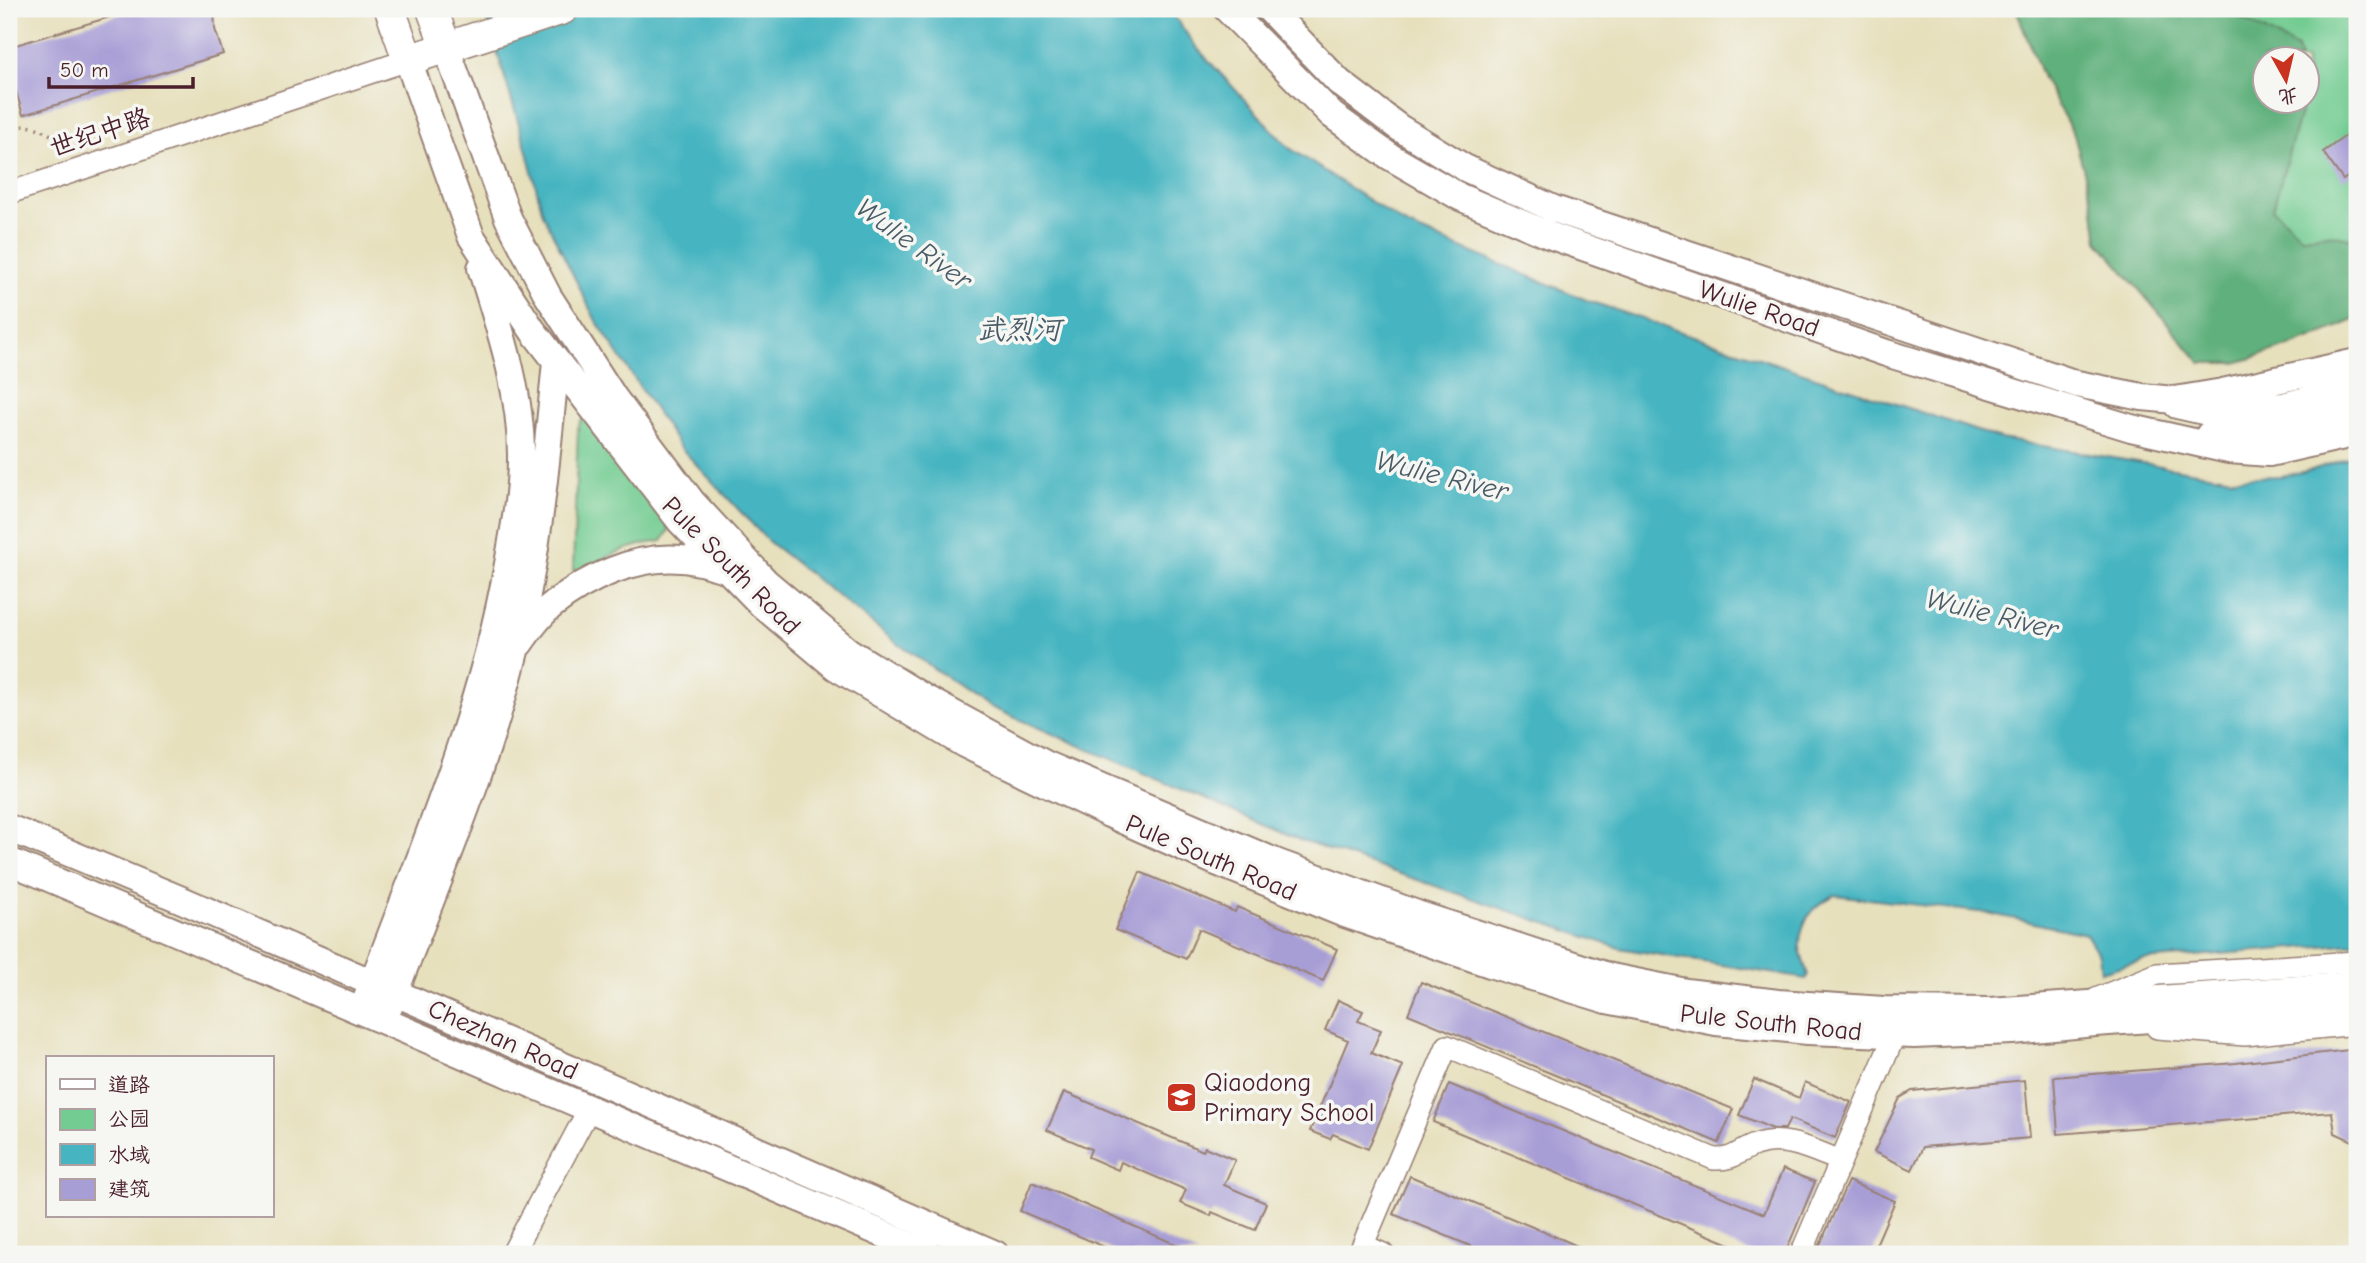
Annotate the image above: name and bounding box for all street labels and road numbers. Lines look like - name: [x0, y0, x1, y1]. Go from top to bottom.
- street label: 世纪中路: [46, 103, 154, 163]
- street label: Wulie Road: [1695, 274, 1823, 344]
- street label: Pule South Road: [656, 491, 806, 641]
- street label: Pule South Road: [1121, 808, 1301, 908]
- street label: Chezhan Road: [423, 994, 583, 1086]
- street label: Pule South Road: [1679, 999, 1863, 1047]

